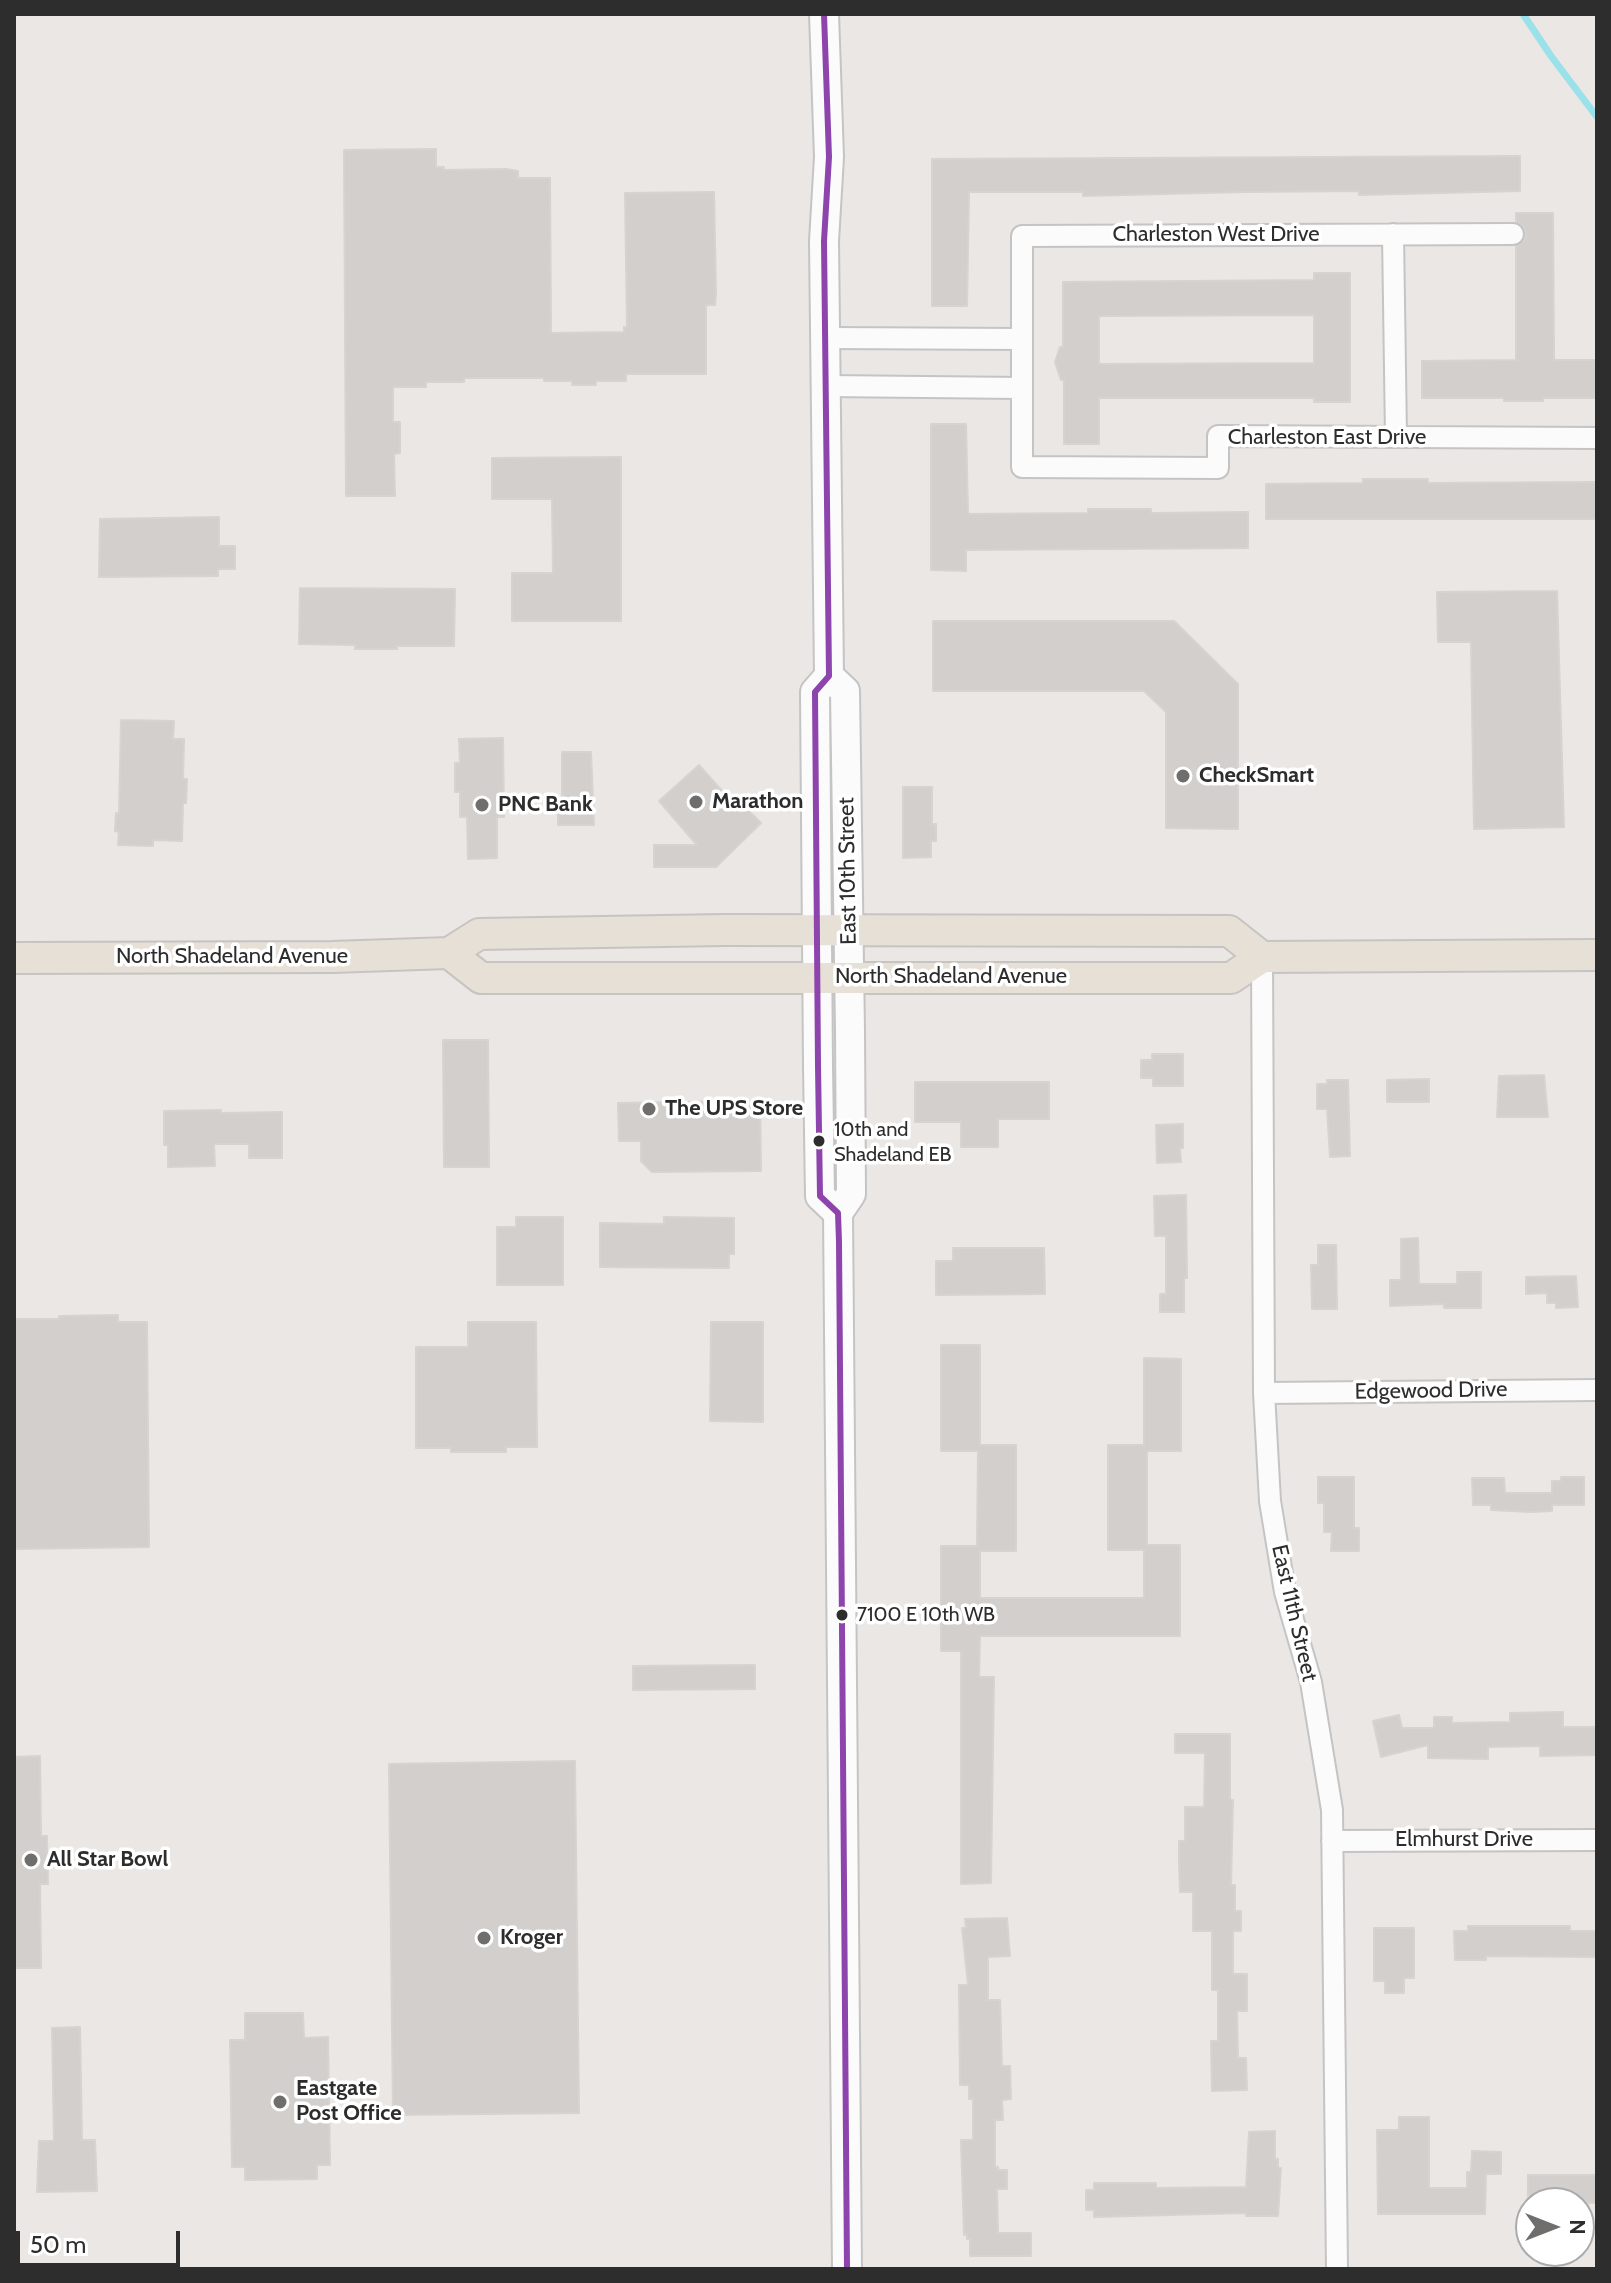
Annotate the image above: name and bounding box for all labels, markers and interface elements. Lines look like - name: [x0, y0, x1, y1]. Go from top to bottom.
- street label: Charleston West Drive: [1112, 222, 1320, 248]
- street label: Charleston East Drive: [1228, 425, 1426, 451]
- place label: CheckSmart: [1199, 763, 1314, 789]
- marker: CheckSmart: [1174, 767, 1192, 785]
- place label: Marathon: [712, 789, 803, 815]
- place label: PNC Bank: [498, 792, 593, 818]
- marker: Marathon: [687, 793, 705, 811]
- marker: PNC Bank: [473, 796, 491, 814]
- street label: East 10th Street: [834, 797, 862, 945]
- street label: North Shadeland Avenue: [116, 944, 348, 970]
- street label: North Shadeland Avenue: [835, 964, 1067, 990]
- place label: The UPS Store: [665, 1096, 803, 1122]
- marker: The UPS Store: [640, 1100, 658, 1118]
- place label: 10th and Shadeland EB: [834, 1118, 951, 1165]
- marker: 10th and Shadeland EB: [811, 1133, 827, 1149]
- street label: Edgewood Drive: [1354, 1376, 1508, 1406]
- street label: East 11th Street: [1265, 1542, 1323, 1684]
- place label: 7100 E 10th WB: [857, 1603, 995, 1627]
- marker: 7100 E 10th WB: [834, 1607, 850, 1623]
- street label: Elmhurst Drive: [1395, 1827, 1533, 1853]
- place label: All Star Bowl: [47, 1847, 168, 1873]
- marker: All Star Bowl: [22, 1851, 40, 1869]
- place label: Kroger: [500, 1925, 563, 1951]
- marker: Kroger: [475, 1929, 493, 1947]
- place label: Eastgate Post Office: [296, 2076, 402, 2128]
- marker: Eastgate Post Office: [271, 2093, 289, 2111]
- north arrow: [1515, 2187, 1595, 2267]
- scale bar: [20, 2215, 184, 2265]
- text: N: [1564, 2219, 1591, 2235]
- text: 50 m: [30, 2230, 86, 2259]

